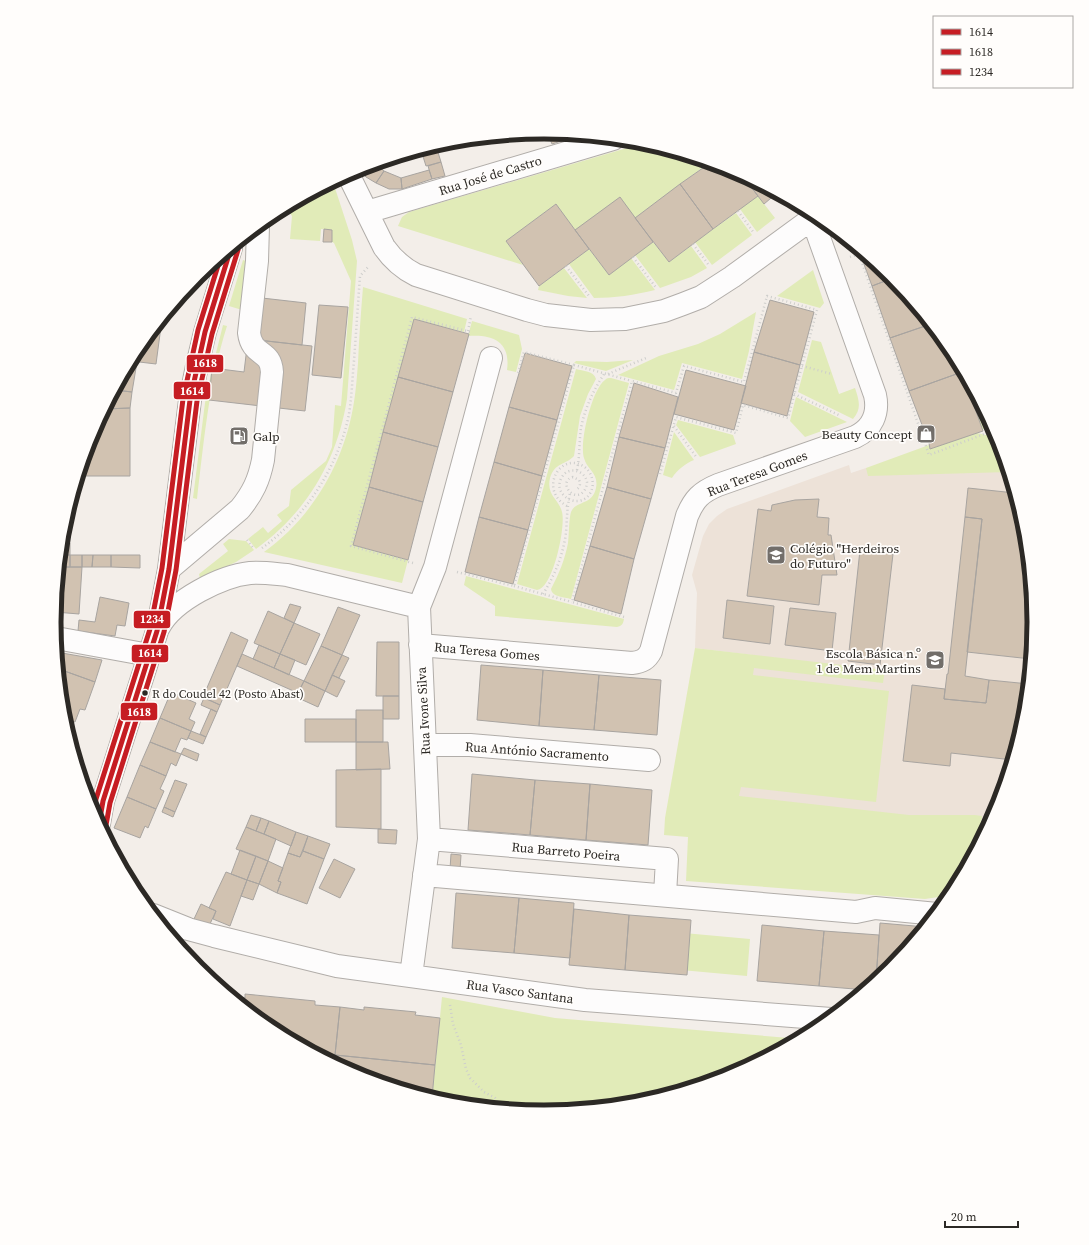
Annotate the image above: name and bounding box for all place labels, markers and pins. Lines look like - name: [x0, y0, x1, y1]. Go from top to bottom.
- shop icon: Beauty Concept: [915, 423, 937, 445]
- fuel station icon: Galp: [228, 425, 250, 447]
- place label: Beauty Concept: [821, 426, 913, 443]
- place label: Galp: [253, 428, 280, 445]
- place label: Colégio "Herdeiros do Futuro": [790, 540, 899, 572]
- school or university icon: Colégio "Herdeiros do Futuro": [765, 544, 787, 566]
- place label: Escola Básica n.º 1 de Mem Martins: [816, 645, 921, 677]
- school or university icon: Escola Básica n.º 1 de Mem Martins: [924, 649, 946, 671]
- place label: R do Coudel 42 (Posto Abast): [152, 686, 304, 702]
- marker: R do Coudel 42 (Posto Abast): [140, 688, 150, 698]

